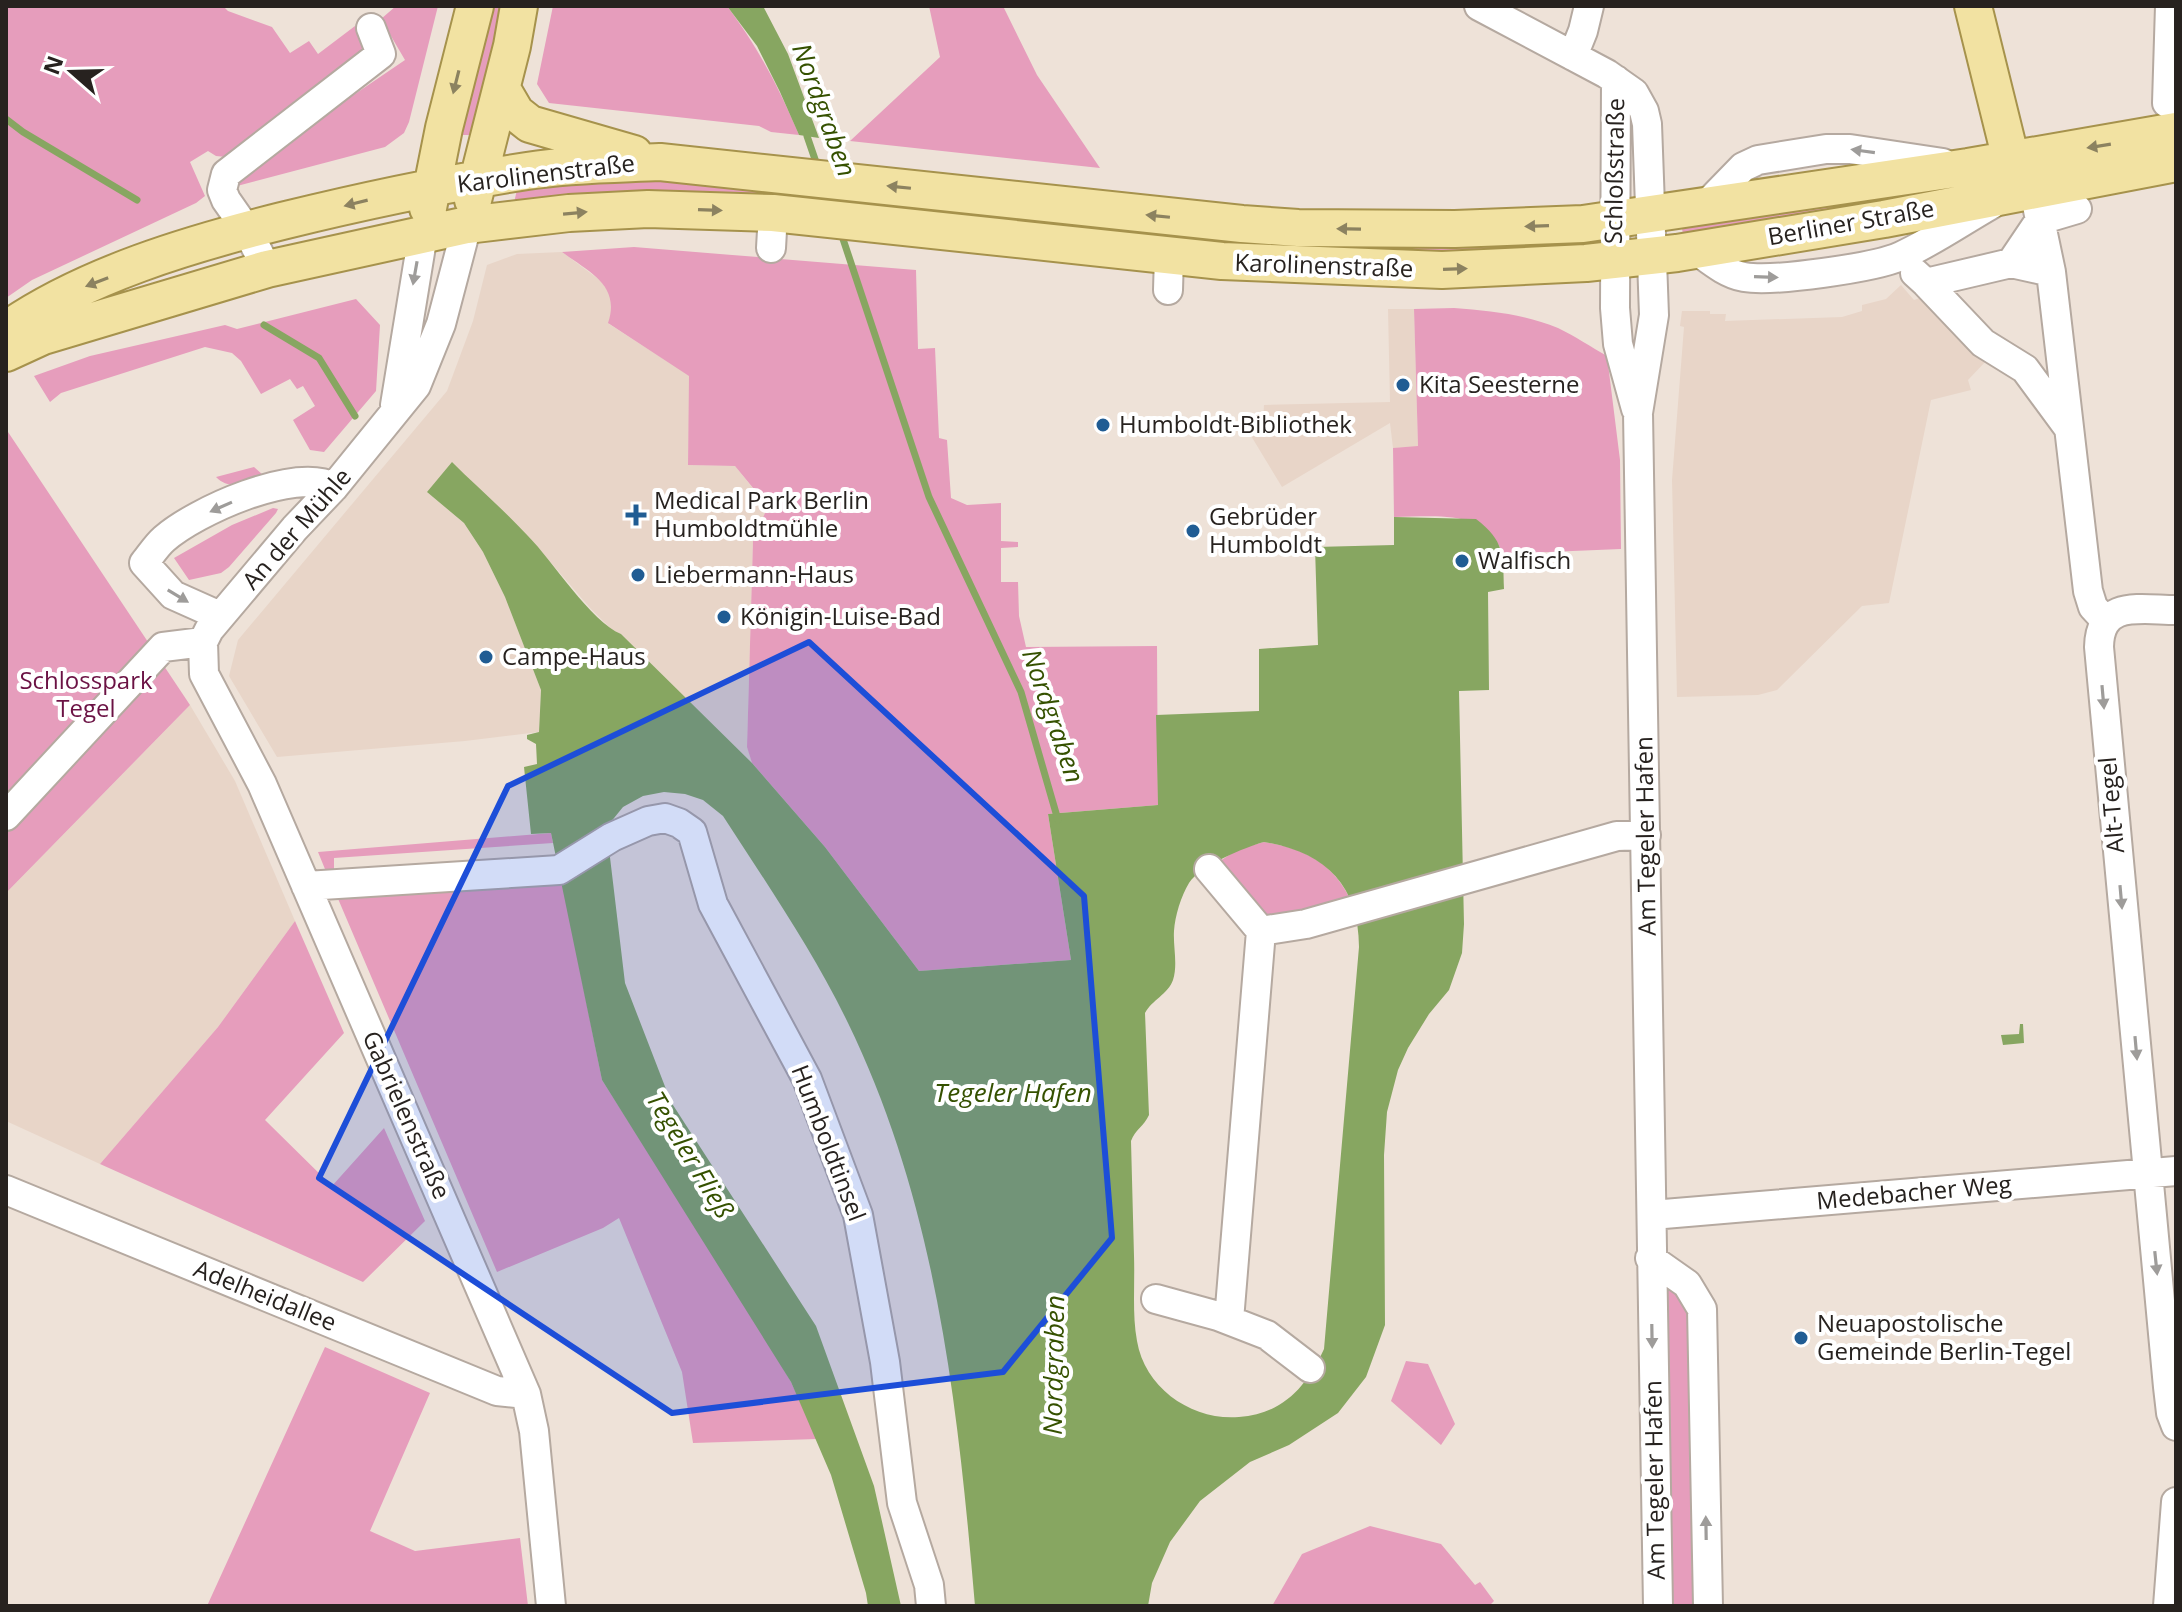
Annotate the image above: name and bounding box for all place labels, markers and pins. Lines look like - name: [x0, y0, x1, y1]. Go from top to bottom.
- place label: Kita Seesterne: [1419, 367, 1579, 400]
- marker: Kita Seesterne: [1394, 376, 1412, 394]
- place label: Humboldt-Bibliothek: [1119, 407, 1352, 440]
- marker: Humboldt-Bibliothek: [1094, 416, 1112, 434]
- place label: Medical Park Berlin Humboldtmühle: [654, 483, 869, 544]
- place label: Gebrüder Humboldt: [1209, 499, 1322, 560]
- marker: Medical Park Berlin Humboldtmühle: [625, 504, 647, 526]
- marker: Gebrüder Humboldt: [1184, 522, 1202, 540]
- place label: Walfisch: [1478, 543, 1571, 576]
- marker: Walfisch: [1453, 552, 1471, 570]
- place label: Liebermann-Haus: [654, 557, 854, 590]
- marker: Liebermann-Haus: [629, 566, 647, 584]
- place label: Königin-Luise-Bad: [740, 599, 941, 632]
- marker: Königin-Luise-Bad: [715, 608, 733, 626]
- place label: Campe-Haus: [502, 639, 646, 672]
- marker: Campe-Haus: [477, 648, 495, 666]
- place label: Neuapostolische Gemeinde Berlin-Tegel: [1817, 1306, 2071, 1367]
- marker: Neuapostolische Gemeinde Berlin-Tegel: [1792, 1329, 1810, 1347]

